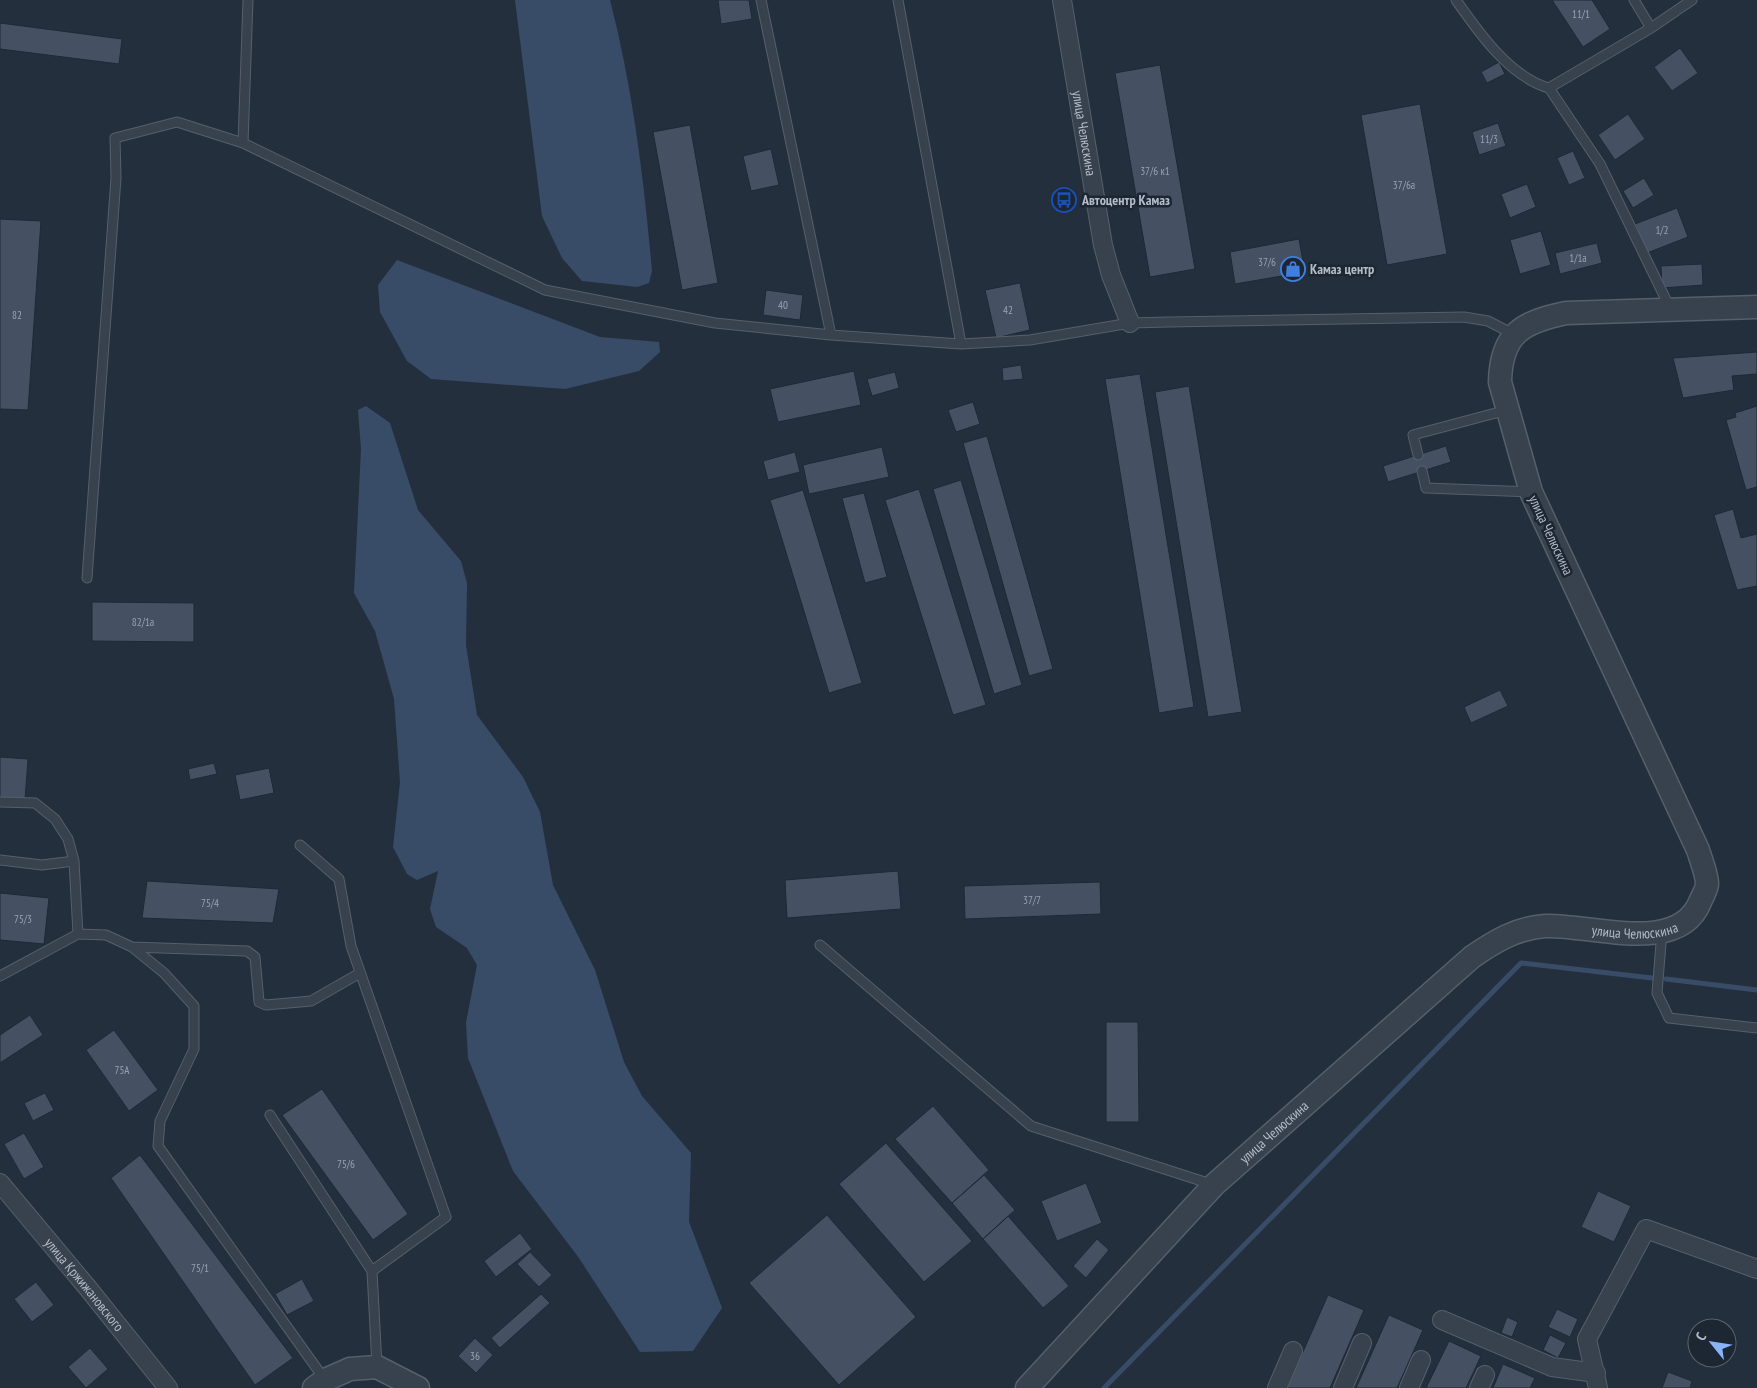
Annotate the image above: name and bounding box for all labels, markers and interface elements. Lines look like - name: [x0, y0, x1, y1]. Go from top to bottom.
- house number: 11/1: [1572, 7, 1590, 21]
- street label: улица Челюскина: [1068, 89, 1100, 177]
- house number: 11/3: [1480, 132, 1498, 146]
- house number: 37/6 к1: [1140, 164, 1170, 178]
- house number: 37/6а: [1393, 178, 1415, 192]
- bus stop icon: Автоцентр Камаз: [1051, 187, 1077, 213]
- place label: Автоцентр Камаз: [1081, 191, 1170, 209]
- house number: 1/2: [1655, 223, 1669, 237]
- house number: 1/1а: [1569, 251, 1587, 265]
- house number: 37/6: [1258, 255, 1276, 269]
- shop icon: Камаз центр: [1280, 256, 1306, 282]
- place label: Камаз центр: [1310, 260, 1374, 278]
- house number: 40: [778, 298, 788, 312]
- house number: 42: [1003, 303, 1013, 317]
- house number: 82: [12, 308, 22, 322]
- street label: улица Челюскина: [1525, 492, 1577, 578]
- house number: 82/1а: [132, 615, 154, 629]
- house number: 37/7: [1023, 893, 1041, 907]
- house number: 75/4: [201, 896, 219, 910]
- house number: 75/3: [14, 912, 32, 926]
- street label: улица Челюскина: [1591, 918, 1681, 943]
- house number: 75А: [114, 1063, 130, 1077]
- street label: улица Челюскина: [1236, 1097, 1312, 1167]
- house number: 75/6: [337, 1157, 355, 1171]
- street label: улица Кржижановского: [41, 1234, 128, 1335]
- house number: 75/1: [191, 1261, 209, 1275]
- north arrow: [1687, 1318, 1737, 1368]
- text: С: [1691, 1329, 1710, 1344]
- house number: 36: [470, 1349, 480, 1363]

